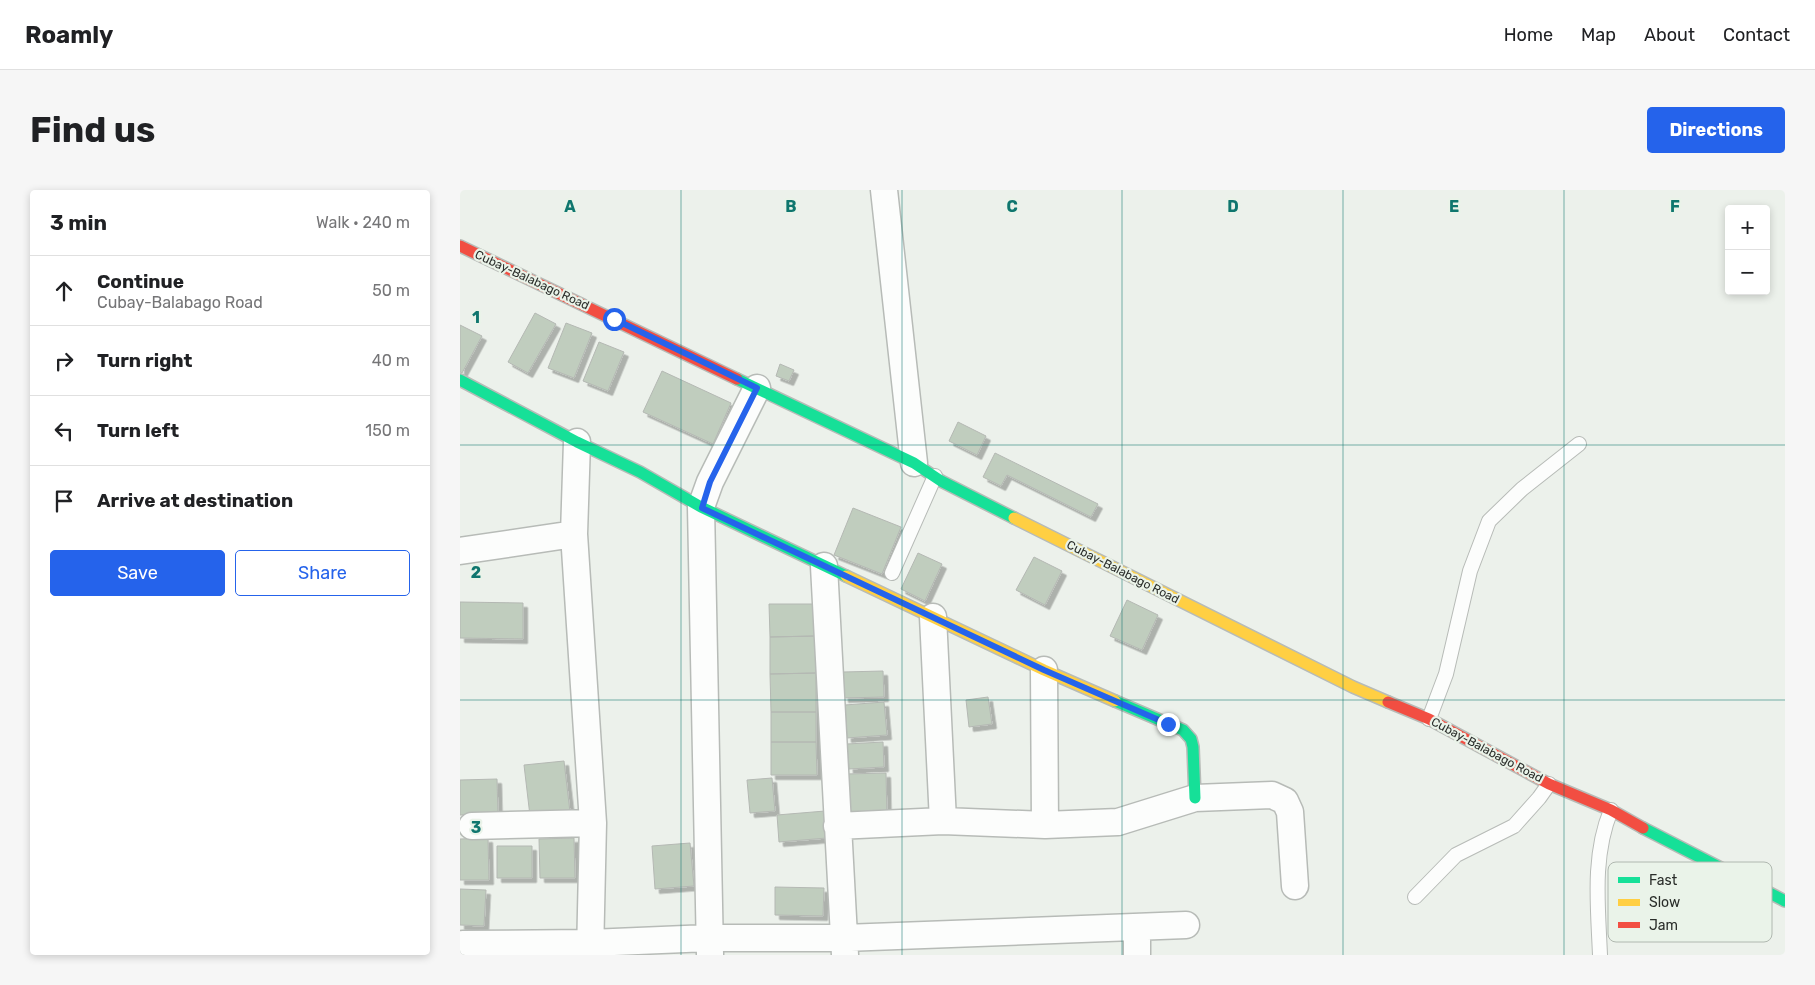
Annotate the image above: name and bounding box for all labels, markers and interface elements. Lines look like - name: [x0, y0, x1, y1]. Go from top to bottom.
- text: Roamly: [25, 21, 113, 49]
- text: Home: [1504, 24, 1553, 46]
- text: Map: [1581, 24, 1616, 46]
- text: About: [1644, 24, 1695, 46]
- text: Contact: [1723, 24, 1790, 46]
- button: Directions: [1647, 107, 1785, 153]
- text: Find us: [30, 109, 155, 151]
- text: A: [564, 197, 576, 216]
- text: B: [785, 197, 797, 216]
- text: C: [1006, 197, 1018, 216]
- text: D: [1227, 197, 1239, 216]
- text: E: [1449, 197, 1459, 216]
- text: F: [1670, 197, 1680, 216]
- map controls: [1725, 205, 1770, 295]
- button: +: [1725, 205, 1770, 250]
- text: 3 min: [50, 210, 107, 235]
- text: Walk · 240 m: [316, 213, 410, 232]
- street label: Cubay-Balabago Road: [473, 247, 591, 313]
- button: −: [1725, 250, 1770, 295]
- text: Continue: [97, 270, 184, 293]
- icon: ahead: [50, 277, 78, 305]
- text: 50 m: [372, 281, 410, 300]
- text: Cubay-Balabago Road: [97, 293, 263, 312]
- text: 1: [472, 308, 480, 327]
- route start: [603, 308, 626, 331]
- icon: right: [50, 347, 78, 375]
- text: Turn right: [97, 349, 192, 372]
- text: 40 m: [372, 351, 410, 370]
- icon: left: [50, 417, 78, 445]
- text: Turn left: [97, 419, 179, 442]
- text: 150 m: [365, 421, 410, 440]
- icon: arrive: [50, 487, 78, 515]
- text: Arrive at destination: [97, 489, 293, 512]
- street label: Cubay-Balabago Road: [1064, 538, 1182, 606]
- button: Save: [50, 550, 225, 596]
- button: Share: [235, 550, 410, 596]
- text: 2: [471, 563, 481, 582]
- route end: [1157, 713, 1180, 736]
- street label: Cubay-Balabago Road: [1429, 715, 1545, 785]
- text: 3: [471, 818, 481, 837]
- legend: [1608, 862, 1772, 942]
- text: Fast: [1649, 872, 1678, 889]
- text: Slow: [1649, 894, 1680, 911]
- text: Jam: [1649, 917, 1678, 934]

